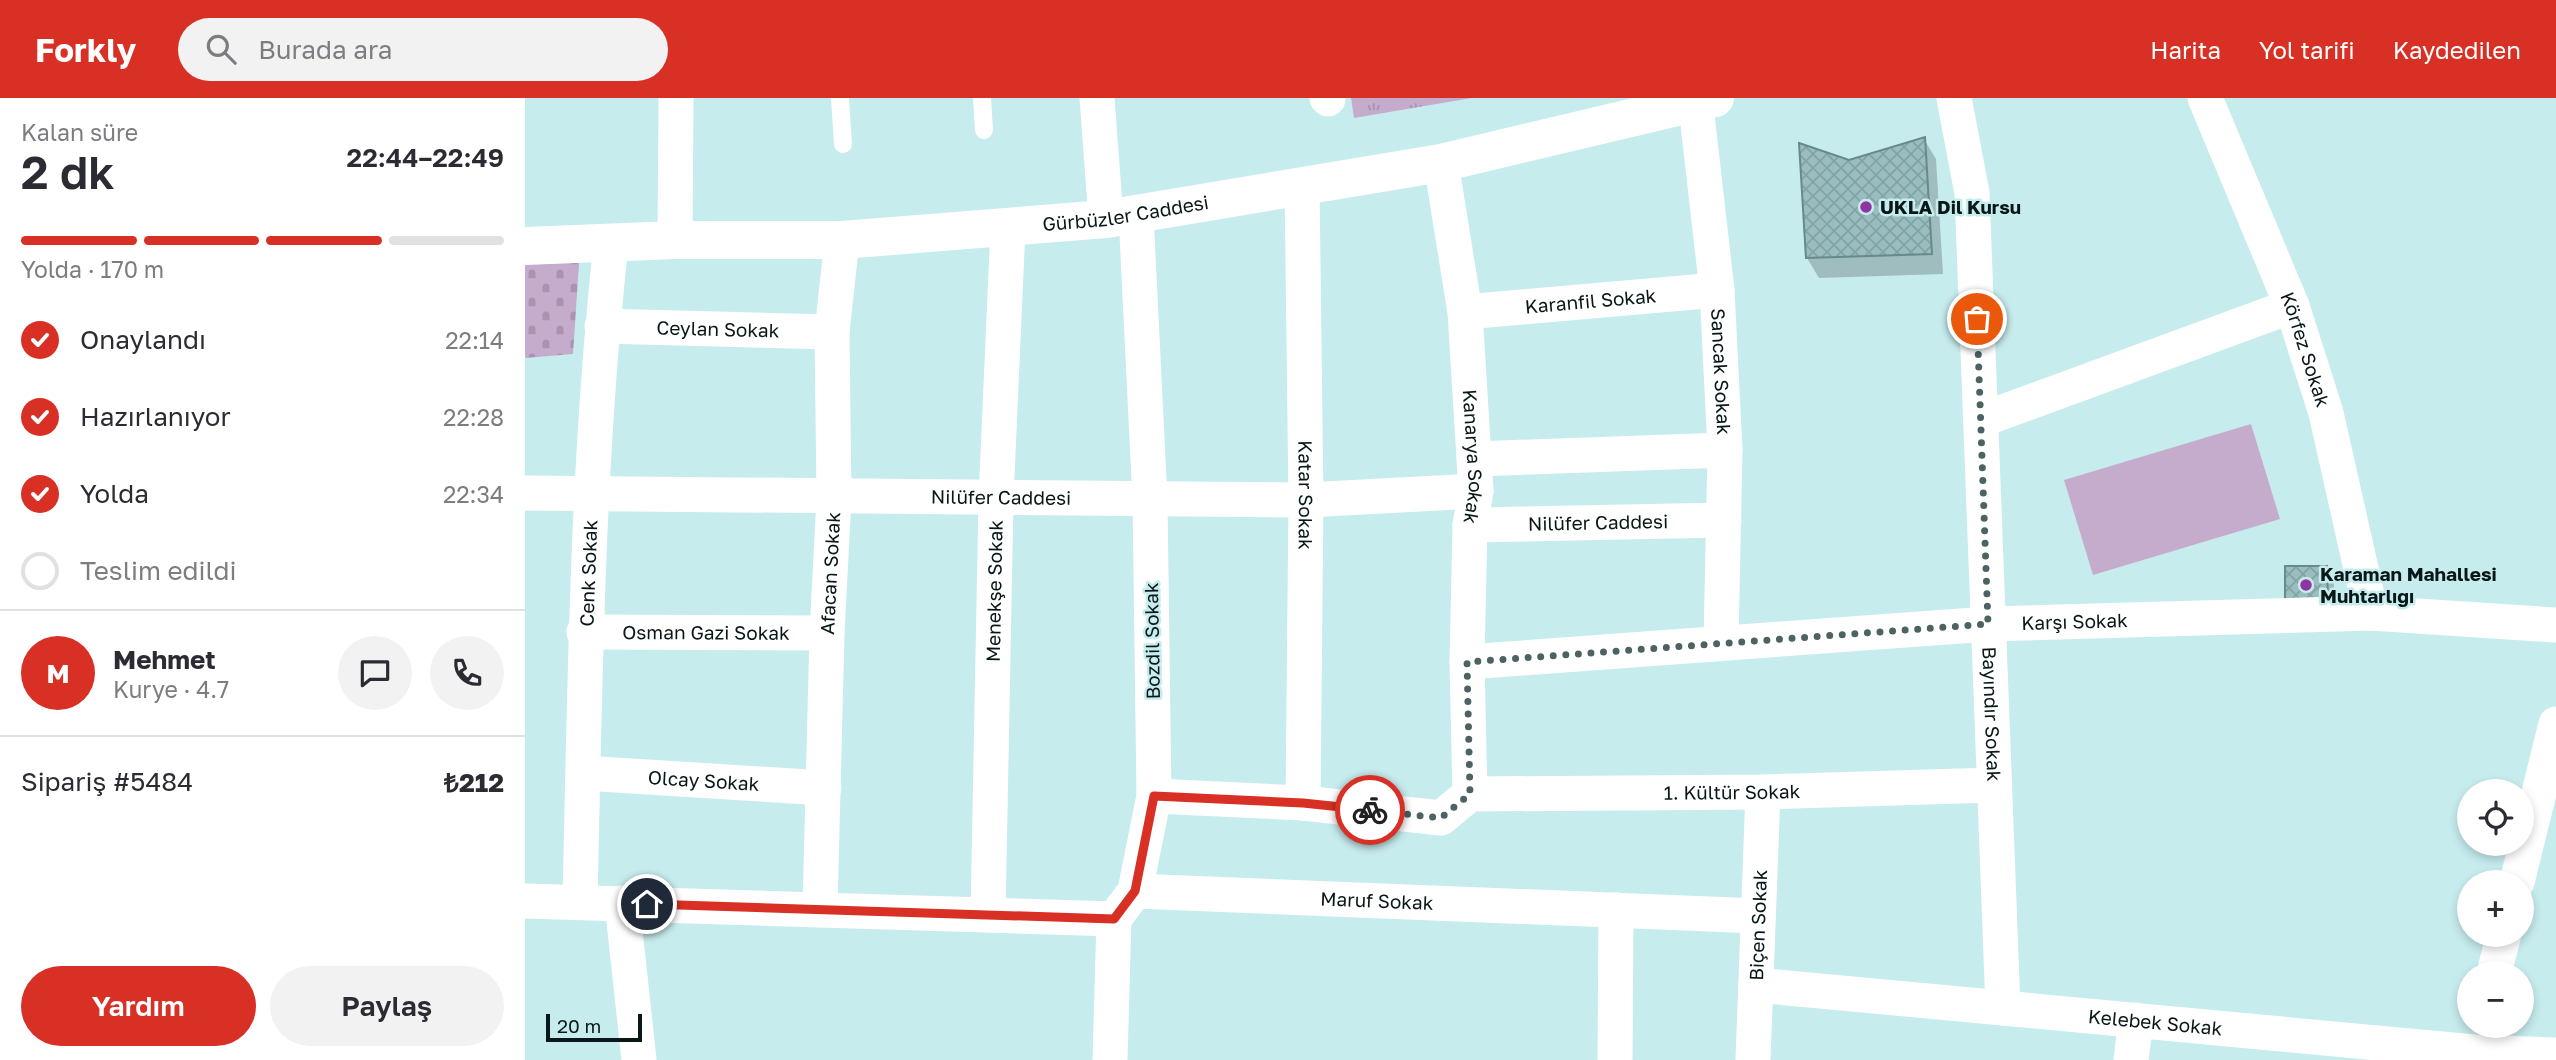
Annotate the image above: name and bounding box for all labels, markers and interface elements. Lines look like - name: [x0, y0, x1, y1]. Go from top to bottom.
- search box: [178, 18, 668, 81]
- text: Forkly: [35, 30, 136, 69]
- icon: search: [202, 30, 240, 68]
- text: Burada ara: [258, 34, 393, 65]
- text: Harita: [2150, 35, 2221, 64]
- text: Yol tarifi: [2259, 35, 2355, 64]
- text: Kaydedilen: [2393, 35, 2521, 64]
- text: Kalan süre: [21, 118, 138, 146]
- text: 22:44–22:49: [347, 142, 504, 173]
- text: 2 dk: [21, 144, 115, 199]
- street label: Gürbüzler Caddesi: [1042, 190, 1210, 235]
- place label: UKLA Dil Kursu: [1880, 195, 2021, 218]
- marker: UKLA Dil Kursu: [1858, 199, 1874, 215]
- text: Yolda · 170 m: [21, 255, 164, 283]
- street label: Karanfil Sokak: [1524, 283, 1657, 318]
- street label: Körfez Sokak: [2276, 288, 2335, 410]
- pin: [1947, 289, 2007, 349]
- icon: bag: [1958, 300, 1996, 338]
- street label: Sancak Sokak: [1707, 308, 1736, 436]
- street label: Ceylan Sokak: [656, 315, 780, 342]
- icon: check: [21, 321, 59, 359]
- text: Onaylandı: [80, 324, 206, 355]
- text: 22:14: [445, 326, 504, 354]
- street label: Kanarya Sokak: [1459, 389, 1488, 526]
- icon: check: [21, 398, 59, 436]
- text: Hazırlanıyor: [80, 401, 231, 432]
- text: 22:28: [443, 403, 504, 431]
- street label: Katar Sokak: [1294, 440, 1318, 550]
- icon: check: [21, 475, 59, 513]
- text: Yolda: [80, 478, 149, 509]
- text: 22:34: [443, 480, 504, 508]
- street label: Nilüfer Caddesi: [931, 485, 1071, 509]
- street label: Nilüfer Caddesi: [1528, 509, 1668, 535]
- street label: Afacan Sokak: [815, 511, 844, 635]
- street label: Cenk Sokak: [575, 519, 602, 627]
- street label: Menekşe Sokak: [981, 519, 1007, 662]
- text: Teslim edildi: [80, 555, 237, 586]
- place label: Karaman Mahallesi Muhtarlığı: [2320, 562, 2497, 607]
- marker: Karaman Mahallesi Muhtarlığı: [2298, 577, 2314, 593]
- street label: Bozdil Sokak: [1139, 582, 1164, 700]
- street label: Karşı Sokak: [2021, 608, 2128, 634]
- street label: Osman Gazi Sokak: [622, 620, 790, 644]
- button: chat: [338, 636, 412, 710]
- button: phone: [430, 636, 504, 710]
- text: Mehmet: [113, 644, 216, 675]
- street label: Bayındır Sokak: [1978, 646, 2006, 782]
- text: M: [46, 658, 70, 689]
- text: Kurye · 4.7: [113, 675, 229, 703]
- street label: Olcay Sokak: [647, 765, 761, 795]
- text: Sipariş #5484: [21, 766, 193, 797]
- text: ₺212: [444, 767, 504, 798]
- courier: [1335, 775, 1405, 845]
- street label: 1. Kültür Sokak: [1664, 779, 1801, 804]
- map controls: [2457, 779, 2534, 1038]
- button: locate: [2457, 779, 2534, 856]
- icon: bike: [1351, 791, 1389, 829]
- street label: Biçen Sokak: [1744, 869, 1771, 981]
- button: +: [2457, 870, 2534, 947]
- pin: [617, 874, 677, 934]
- icon: home: [628, 885, 666, 923]
- street label: Maruf Sokak: [1320, 886, 1434, 914]
- button: −: [2457, 961, 2534, 1038]
- button: Yardım: [21, 966, 256, 1046]
- button: Paylaş: [270, 966, 504, 1046]
- street label: Kelebek Sokak: [2087, 1004, 2224, 1039]
- scale bar: [546, 1011, 642, 1043]
- text: 20 m: [557, 1014, 601, 1037]

